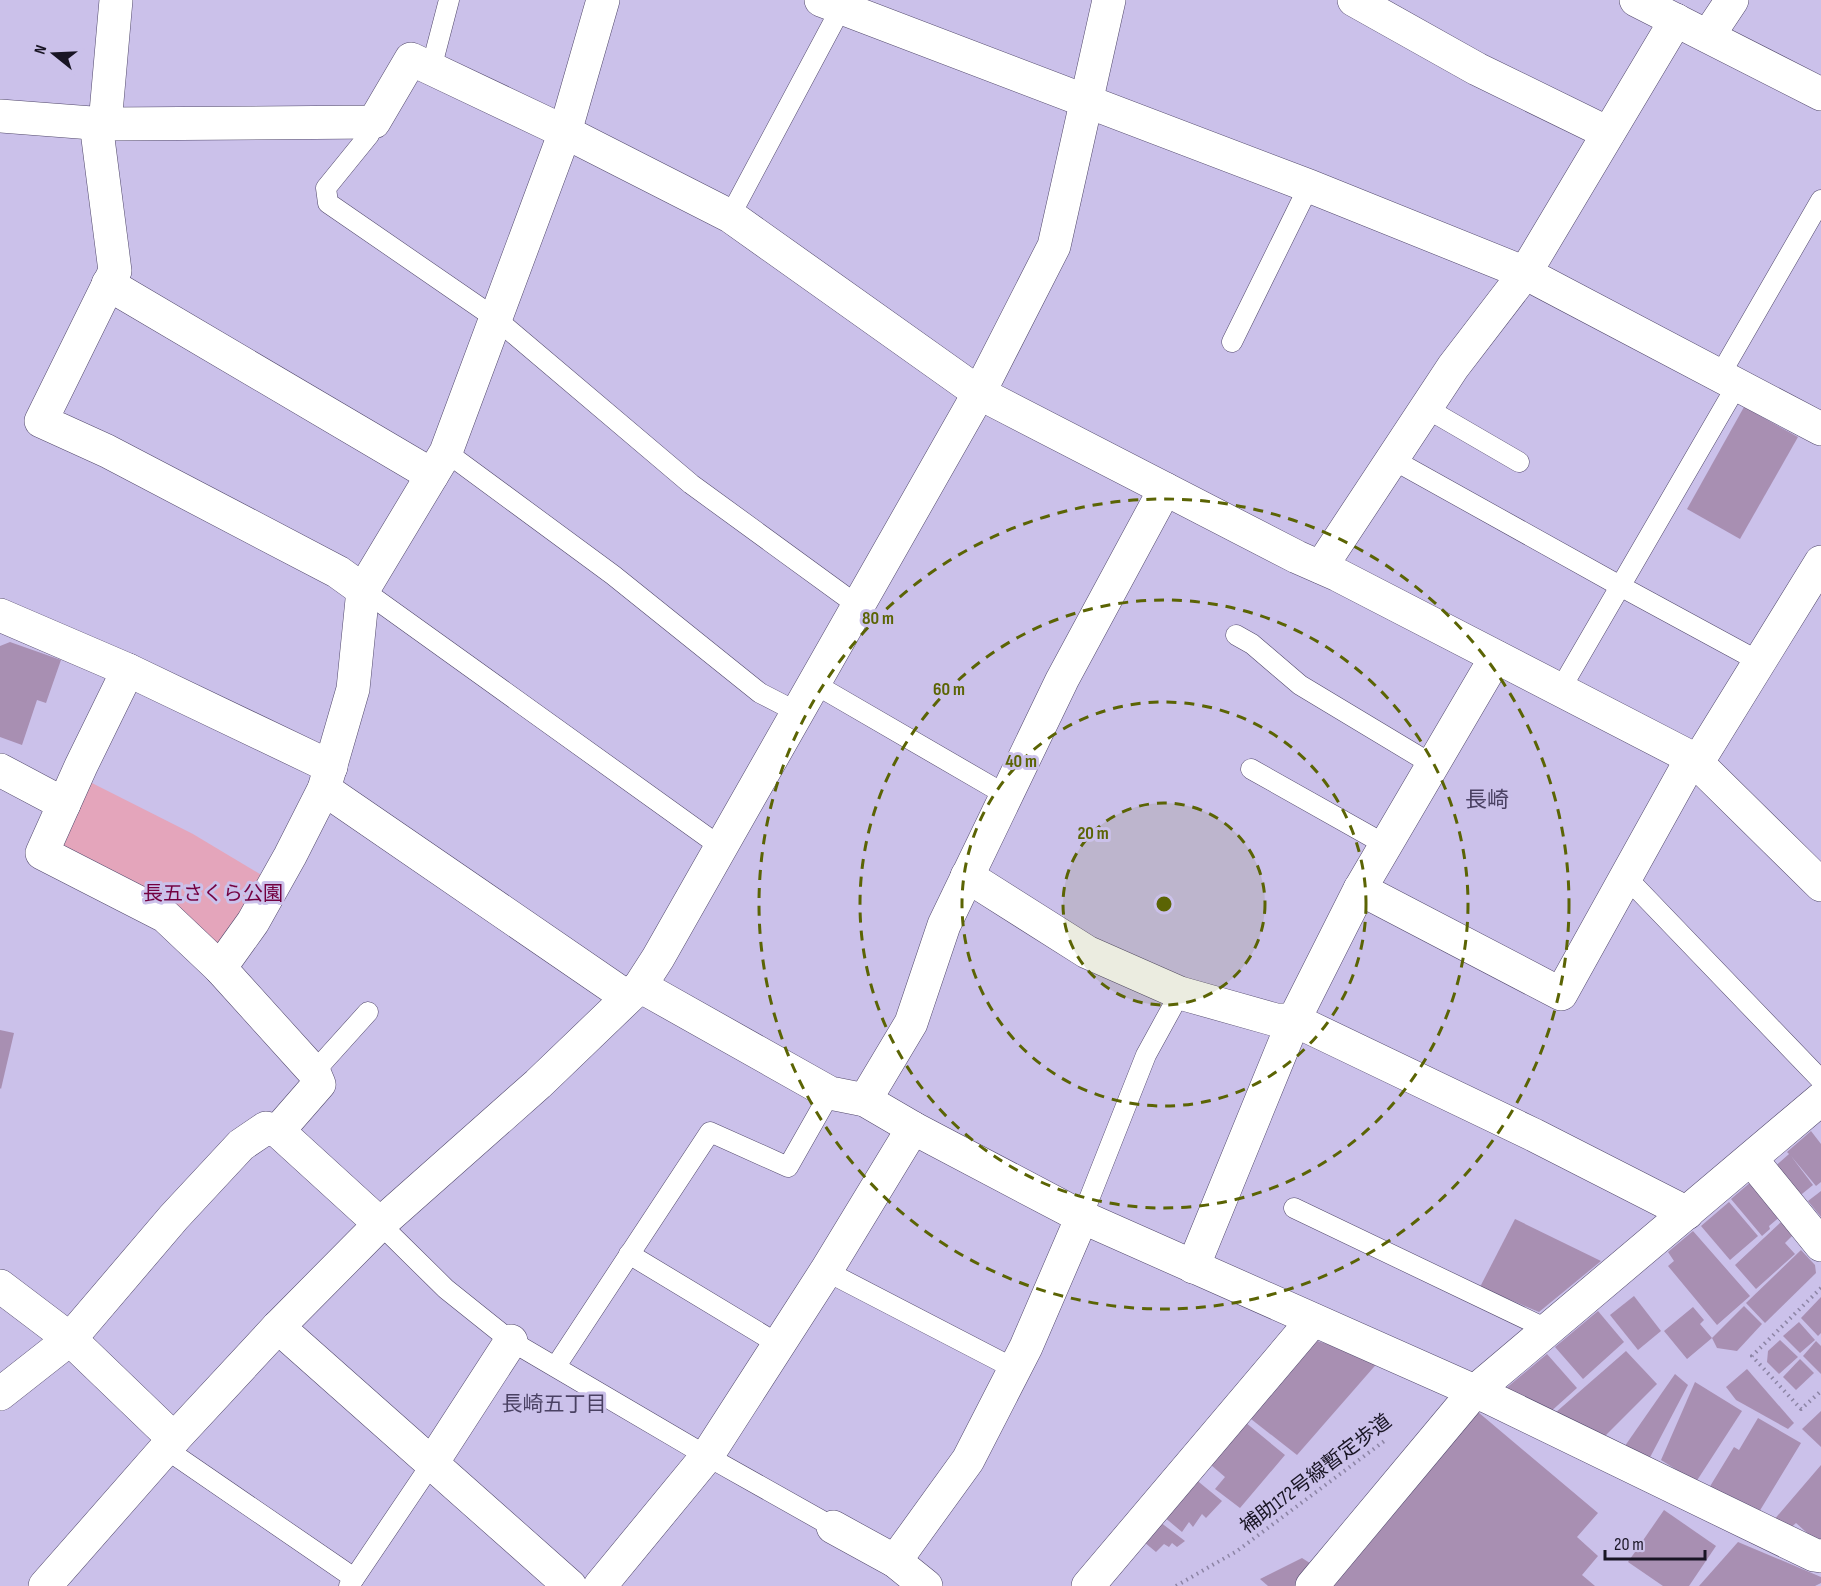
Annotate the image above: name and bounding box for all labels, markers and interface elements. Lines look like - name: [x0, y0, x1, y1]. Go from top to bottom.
- north arrow: [24, 24, 84, 84]
- text: N: [31, 43, 52, 57]
- text: 80 m: [862, 608, 894, 629]
- text: 60 m: [933, 679, 965, 700]
- text: 40 m: [1005, 751, 1037, 772]
- district label: 長崎: [1465, 787, 1509, 814]
- text: 20 m: [1077, 823, 1109, 844]
- park label: 長五さくら公園: [143, 882, 283, 906]
- centre of rings: [1154, 894, 1174, 914]
- district label: 長崎五丁目: [502, 1392, 607, 1417]
- street label: 補助172号線暫定歩道: [1236, 1409, 1396, 1539]
- scale bar: [1605, 1523, 1706, 1561]
- text: 20 m: [1614, 1534, 1644, 1555]

